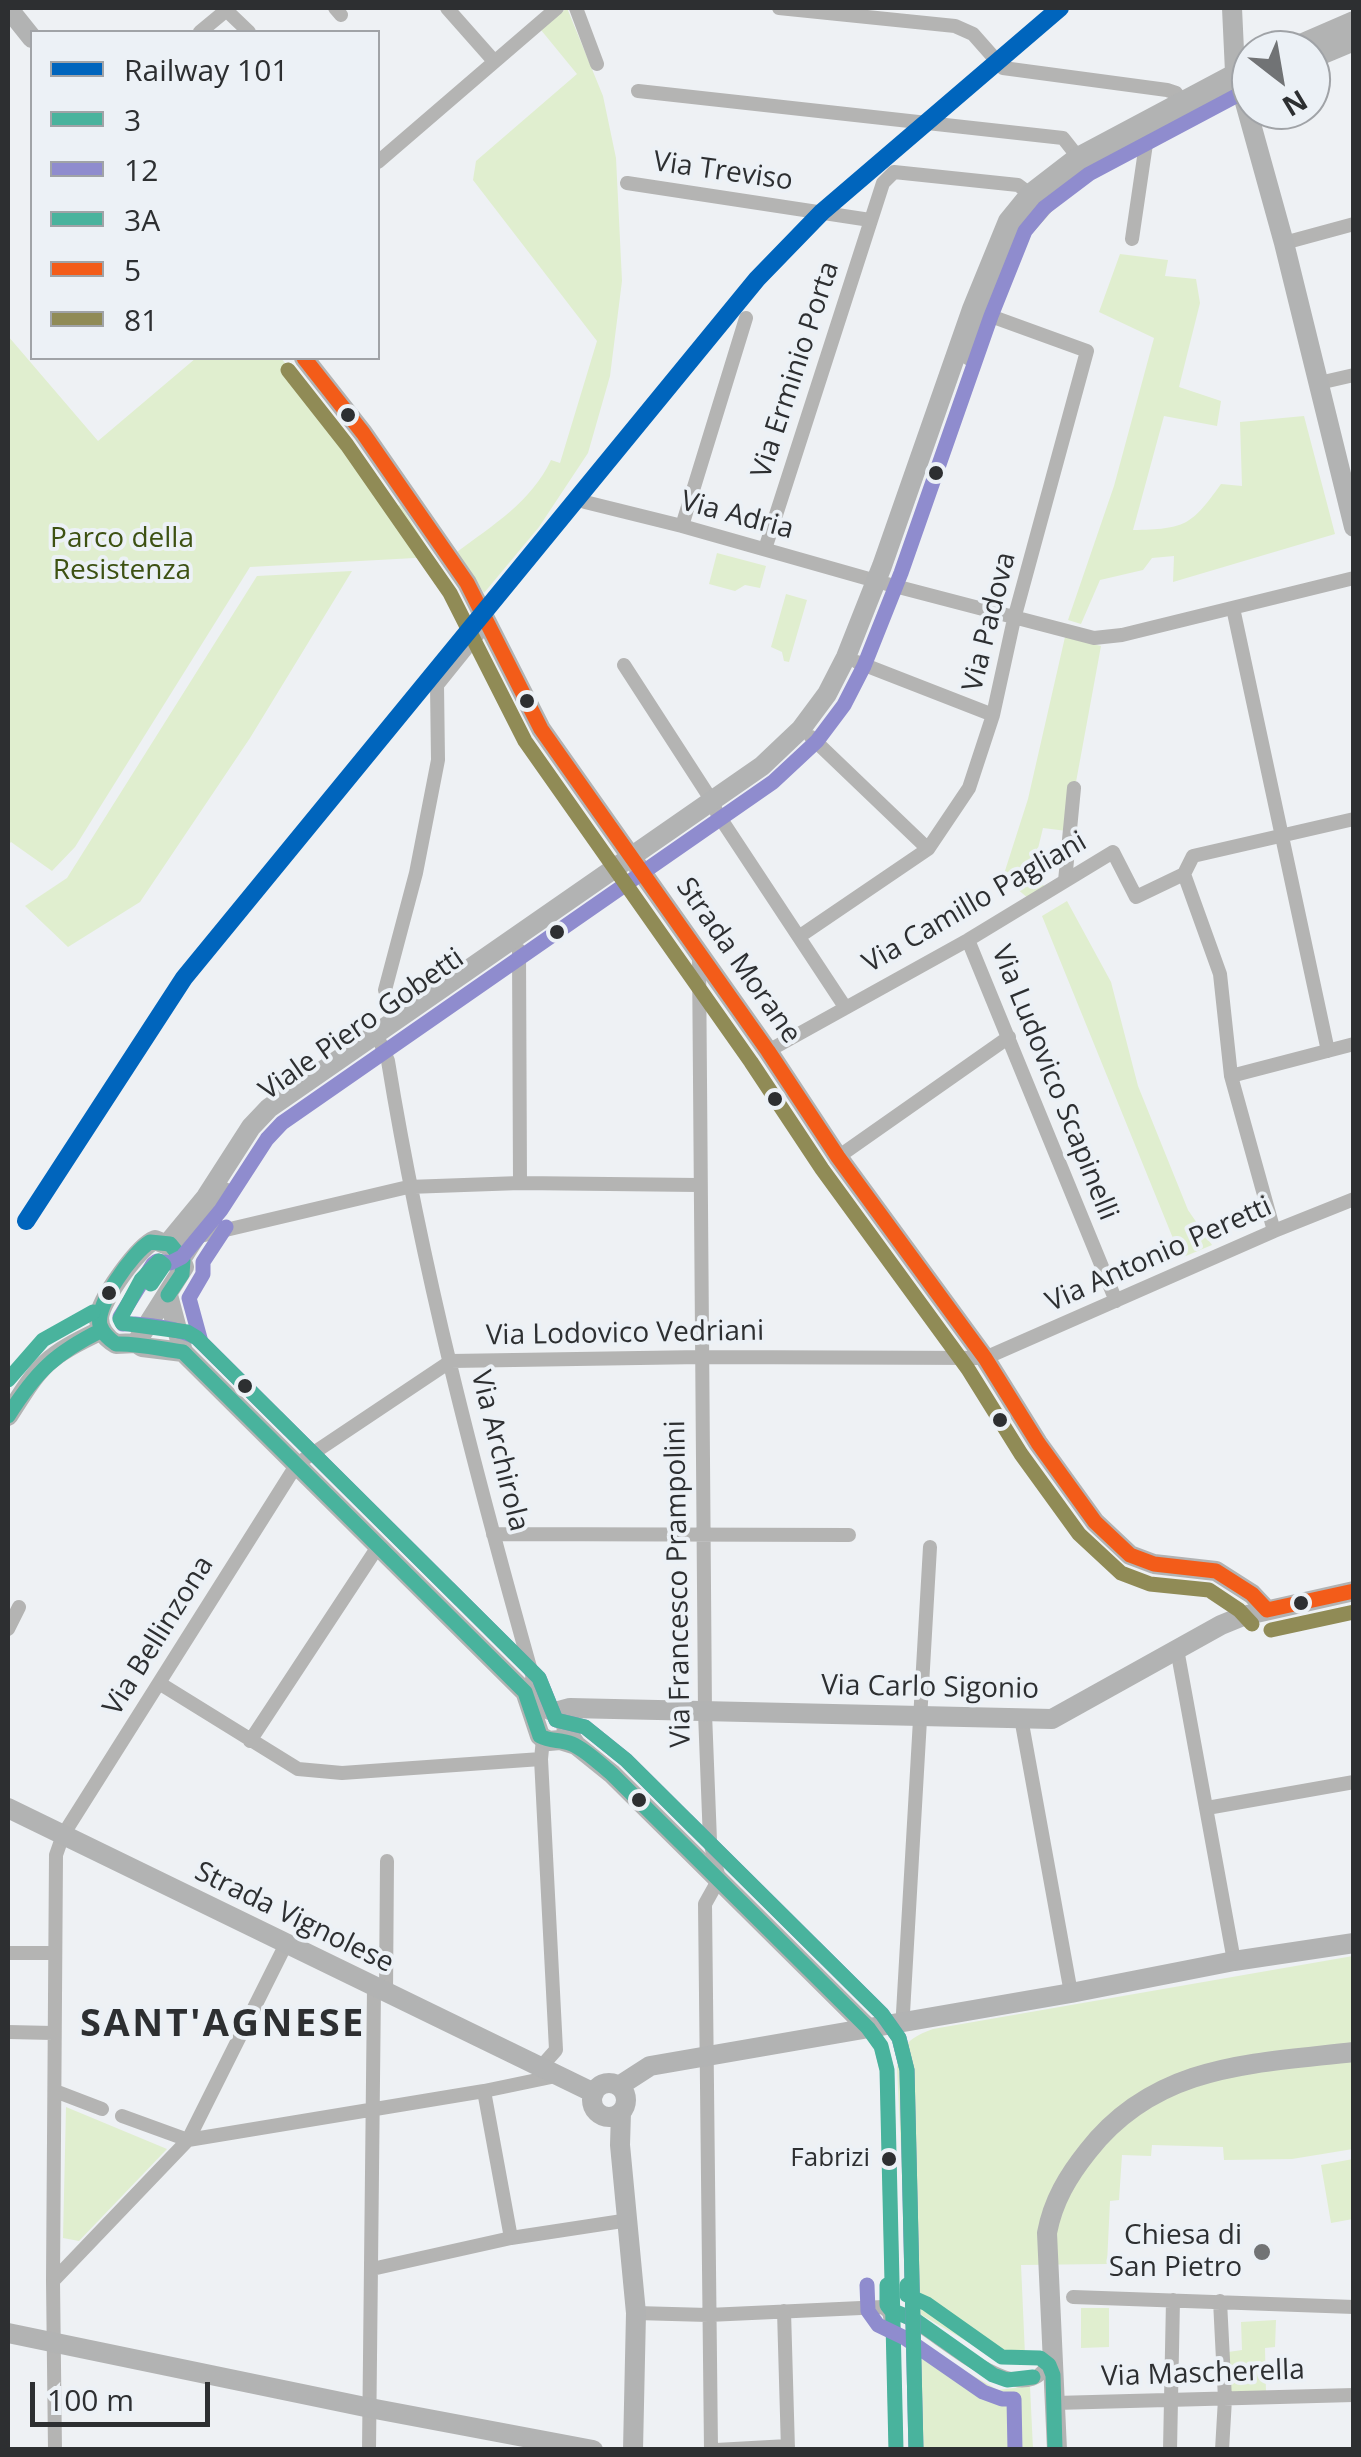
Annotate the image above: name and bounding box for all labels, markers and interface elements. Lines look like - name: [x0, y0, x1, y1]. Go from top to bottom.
- legend: [30, 30, 380, 360]
- north arrow: [1231, 30, 1331, 130]
- text: Railway 101: [124, 49, 289, 90]
- text: N: [1276, 82, 1315, 126]
- text: 3: [124, 99, 141, 140]
- street label: Via Treviso: [651, 146, 795, 198]
- text: 12: [124, 149, 158, 190]
- text: 3A: [124, 199, 160, 240]
- text: 5: [124, 249, 141, 290]
- street label: Via Erminio Porta: [745, 258, 847, 482]
- text: 81: [124, 299, 158, 340]
- unlabelled marker: [338, 405, 358, 425]
- unlabelled marker: [926, 463, 946, 483]
- street label: Via Adria: [677, 485, 797, 547]
- park label: Parco della Resistenza: [50, 522, 194, 588]
- street label: Via Padova: [956, 549, 1024, 695]
- unlabelled marker: [517, 691, 537, 711]
- street label: Via Camillo Pagliani: [857, 825, 1093, 981]
- street label: Strada Morane: [669, 872, 807, 1050]
- unlabelled marker: [547, 922, 567, 942]
- street label: Via Ludovico Scapinelli: [983, 941, 1125, 1225]
- street label: Viale Piero Gobetti: [253, 942, 471, 1108]
- unlabelled marker: [765, 1089, 785, 1109]
- street label: Via Antonio Peretti: [1041, 1190, 1277, 1320]
- unlabelled marker: [99, 1283, 119, 1303]
- street label: Via Lodovico Vedriani: [485, 1315, 765, 1353]
- street label: Via Archirola: [463, 1367, 535, 1535]
- unlabelled marker: [235, 1376, 255, 1396]
- unlabelled marker: [990, 1410, 1010, 1430]
- street label: Via Francesco Prampolini: [659, 1420, 699, 1748]
- street label: Via Bellinzona: [97, 1550, 221, 1722]
- unlabelled marker: [1291, 1593, 1311, 1613]
- street label: Via Carlo Sigonio: [821, 1669, 1039, 1707]
- unlabelled marker: [629, 1790, 649, 1810]
- street label: Strada Vignolese: [189, 1855, 399, 1981]
- district label: SANT'AGNESE: [80, 2002, 366, 2048]
- place label: Fabrizi: [790, 2143, 870, 2175]
- marker: Fabrizi: [879, 2149, 899, 2169]
- place label: Chiesa di San Pietro: [1109, 2219, 1242, 2285]
- marker: Chiesa di San Pietro: [1251, 2241, 1273, 2263]
- street label: Via Mascherella: [1101, 2354, 1305, 2394]
- scale bar: [35, 2362, 215, 2424]
- text: 100 m: [47, 2379, 134, 2420]

